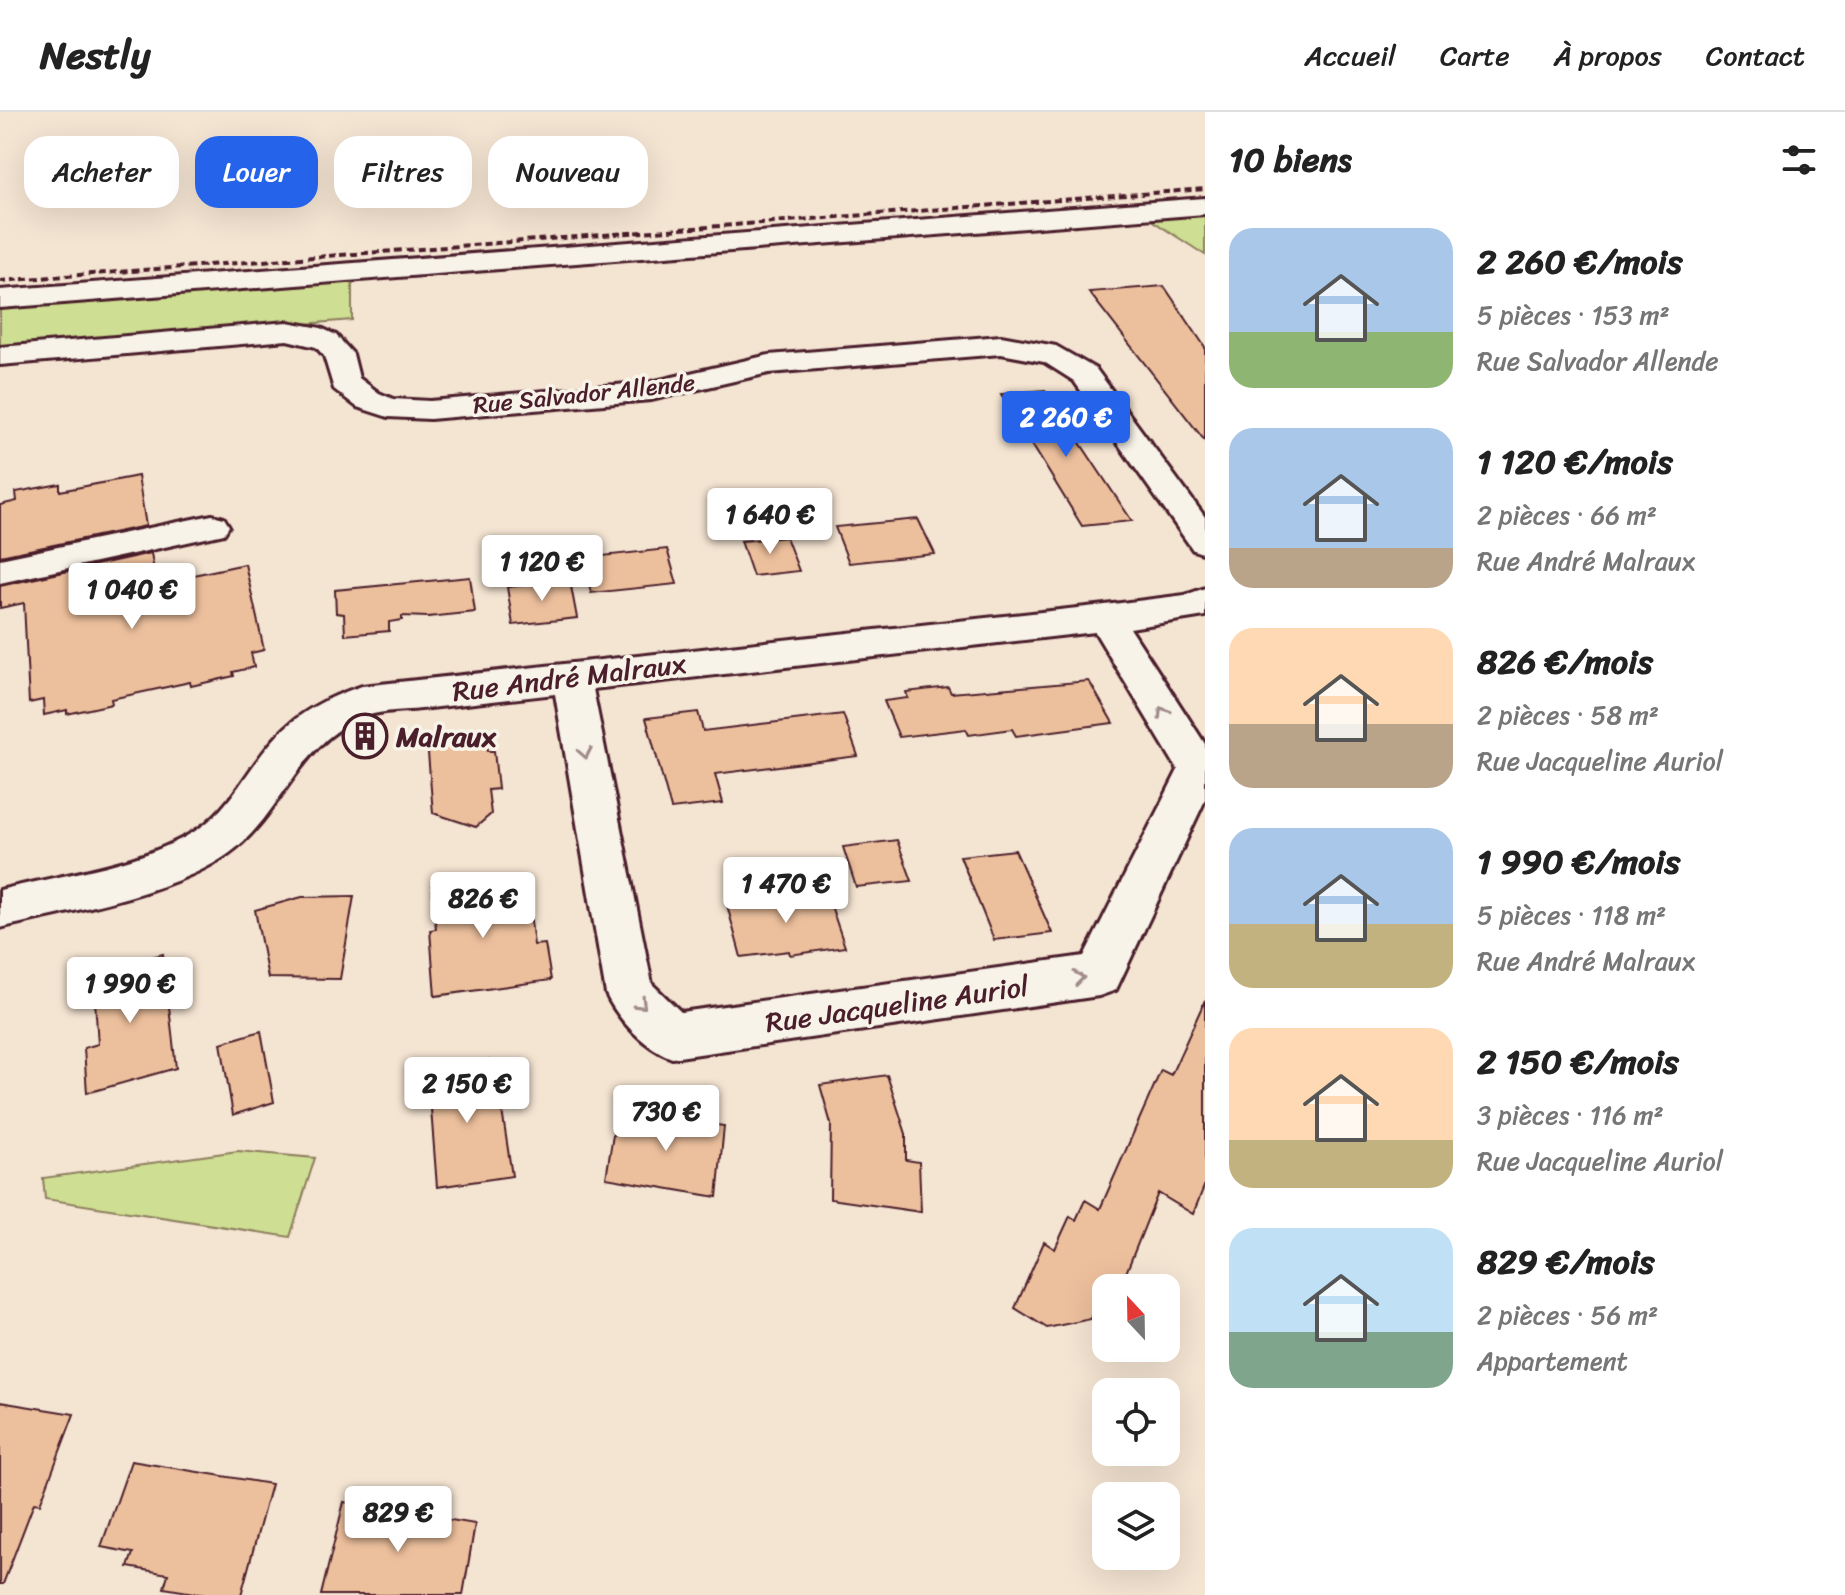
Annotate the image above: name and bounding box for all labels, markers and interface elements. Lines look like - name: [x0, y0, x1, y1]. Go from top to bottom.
- text: Nestly: [40, 22, 151, 89]
- text: Accueil: [1305, 31, 1396, 80]
- text: Carte: [1440, 31, 1510, 80]
- text: À propos: [1554, 31, 1662, 80]
- text: Contact: [1706, 31, 1805, 80]
- text: 10 biens: [1229, 130, 1352, 190]
- chip: Acheter: [24, 136, 179, 208]
- chip: Louer: [195, 136, 318, 208]
- chip: Filtres: [334, 136, 472, 208]
- chip: Nouveau: [488, 136, 648, 208]
- icon: filters: [1777, 138, 1821, 182]
- text: 2 260 €/mois: [1477, 232, 1683, 292]
- icon: home: [1293, 260, 1389, 356]
- text: 5 pièces · 153 m²: [1477, 292, 1670, 338]
- text: Rue Salvador Allende: [1477, 338, 1719, 384]
- street label: Rue Salvador Allende: [471, 361, 697, 427]
- pin: 2 260 €: [992, 391, 1140, 459]
- text: 2 260 €: [1020, 394, 1112, 440]
- text: 1 120 €/mois: [1477, 432, 1673, 492]
- icon: home: [1293, 460, 1389, 556]
- pin: 1 640 €: [696, 488, 844, 556]
- text: 1 640 €: [725, 491, 815, 537]
- text: 2 pièces · 66 m²: [1477, 492, 1657, 538]
- pin: 1 120 €: [468, 535, 616, 603]
- text: 1 120 €: [500, 538, 584, 584]
- text: Rue André Malraux: [1477, 538, 1695, 584]
- pin: 1 040 €: [58, 563, 206, 631]
- text: 1 040 €: [86, 566, 178, 612]
- text: 826 €/mois: [1477, 632, 1653, 692]
- street label: Rue André Malraux: [450, 639, 689, 716]
- icon: home: [1293, 660, 1389, 756]
- text: 2 pièces · 58 m²: [1477, 692, 1659, 738]
- one-way arrow: [1158, 706, 1173, 720]
- building icon: Malraux: [341, 712, 389, 760]
- place label: Malraux: [395, 712, 496, 761]
- text: Rue Jacqueline Auriol: [1477, 738, 1723, 784]
- one-way arrow: [575, 746, 592, 759]
- text: 1 990 €/mois: [1477, 832, 1680, 892]
- pin: 1 470 €: [712, 857, 860, 925]
- text: 1 470 €: [741, 860, 831, 906]
- icon: home: [1293, 860, 1389, 956]
- pin: 826 €: [427, 872, 539, 940]
- text: 826 €: [448, 875, 518, 921]
- text: 5 pièces · 118 m²: [1477, 892, 1666, 938]
- text: Rue André Malraux: [1477, 938, 1695, 984]
- pin: 1 990 €: [56, 957, 204, 1025]
- text: 1 990 €: [85, 960, 175, 1006]
- street label: Rue Jacqueline Auriol: [762, 962, 1033, 1047]
- one-way arrow: [1073, 970, 1086, 987]
- one-way arrow: [631, 995, 646, 1009]
- text: 2 150 €/mois: [1477, 1032, 1679, 1092]
- pin: 2 150 €: [393, 1057, 541, 1125]
- text: 2 150 €: [422, 1060, 512, 1106]
- icon: home: [1293, 1060, 1389, 1156]
- pin: 730 €: [610, 1085, 722, 1153]
- text: 730 €: [631, 1088, 701, 1134]
- text: 3 pièces · 116 m²: [1477, 1092, 1664, 1138]
- text: Rue Jacqueline Auriol: [1477, 1138, 1723, 1184]
- text: 829 €/mois: [1477, 1232, 1655, 1292]
- icon: home: [1293, 1260, 1389, 1356]
- north arrow: [1092, 1274, 1180, 1362]
- map controls: [1092, 1274, 1180, 1570]
- text: 2 pièces · 56 m²: [1477, 1292, 1658, 1338]
- text: Appartement: [1477, 1338, 1628, 1384]
- button: locate: [1092, 1378, 1180, 1466]
- button: layers: [1092, 1482, 1180, 1570]
- pin: 829 €: [342, 1486, 454, 1554]
- text: 829 €: [363, 1489, 433, 1535]

